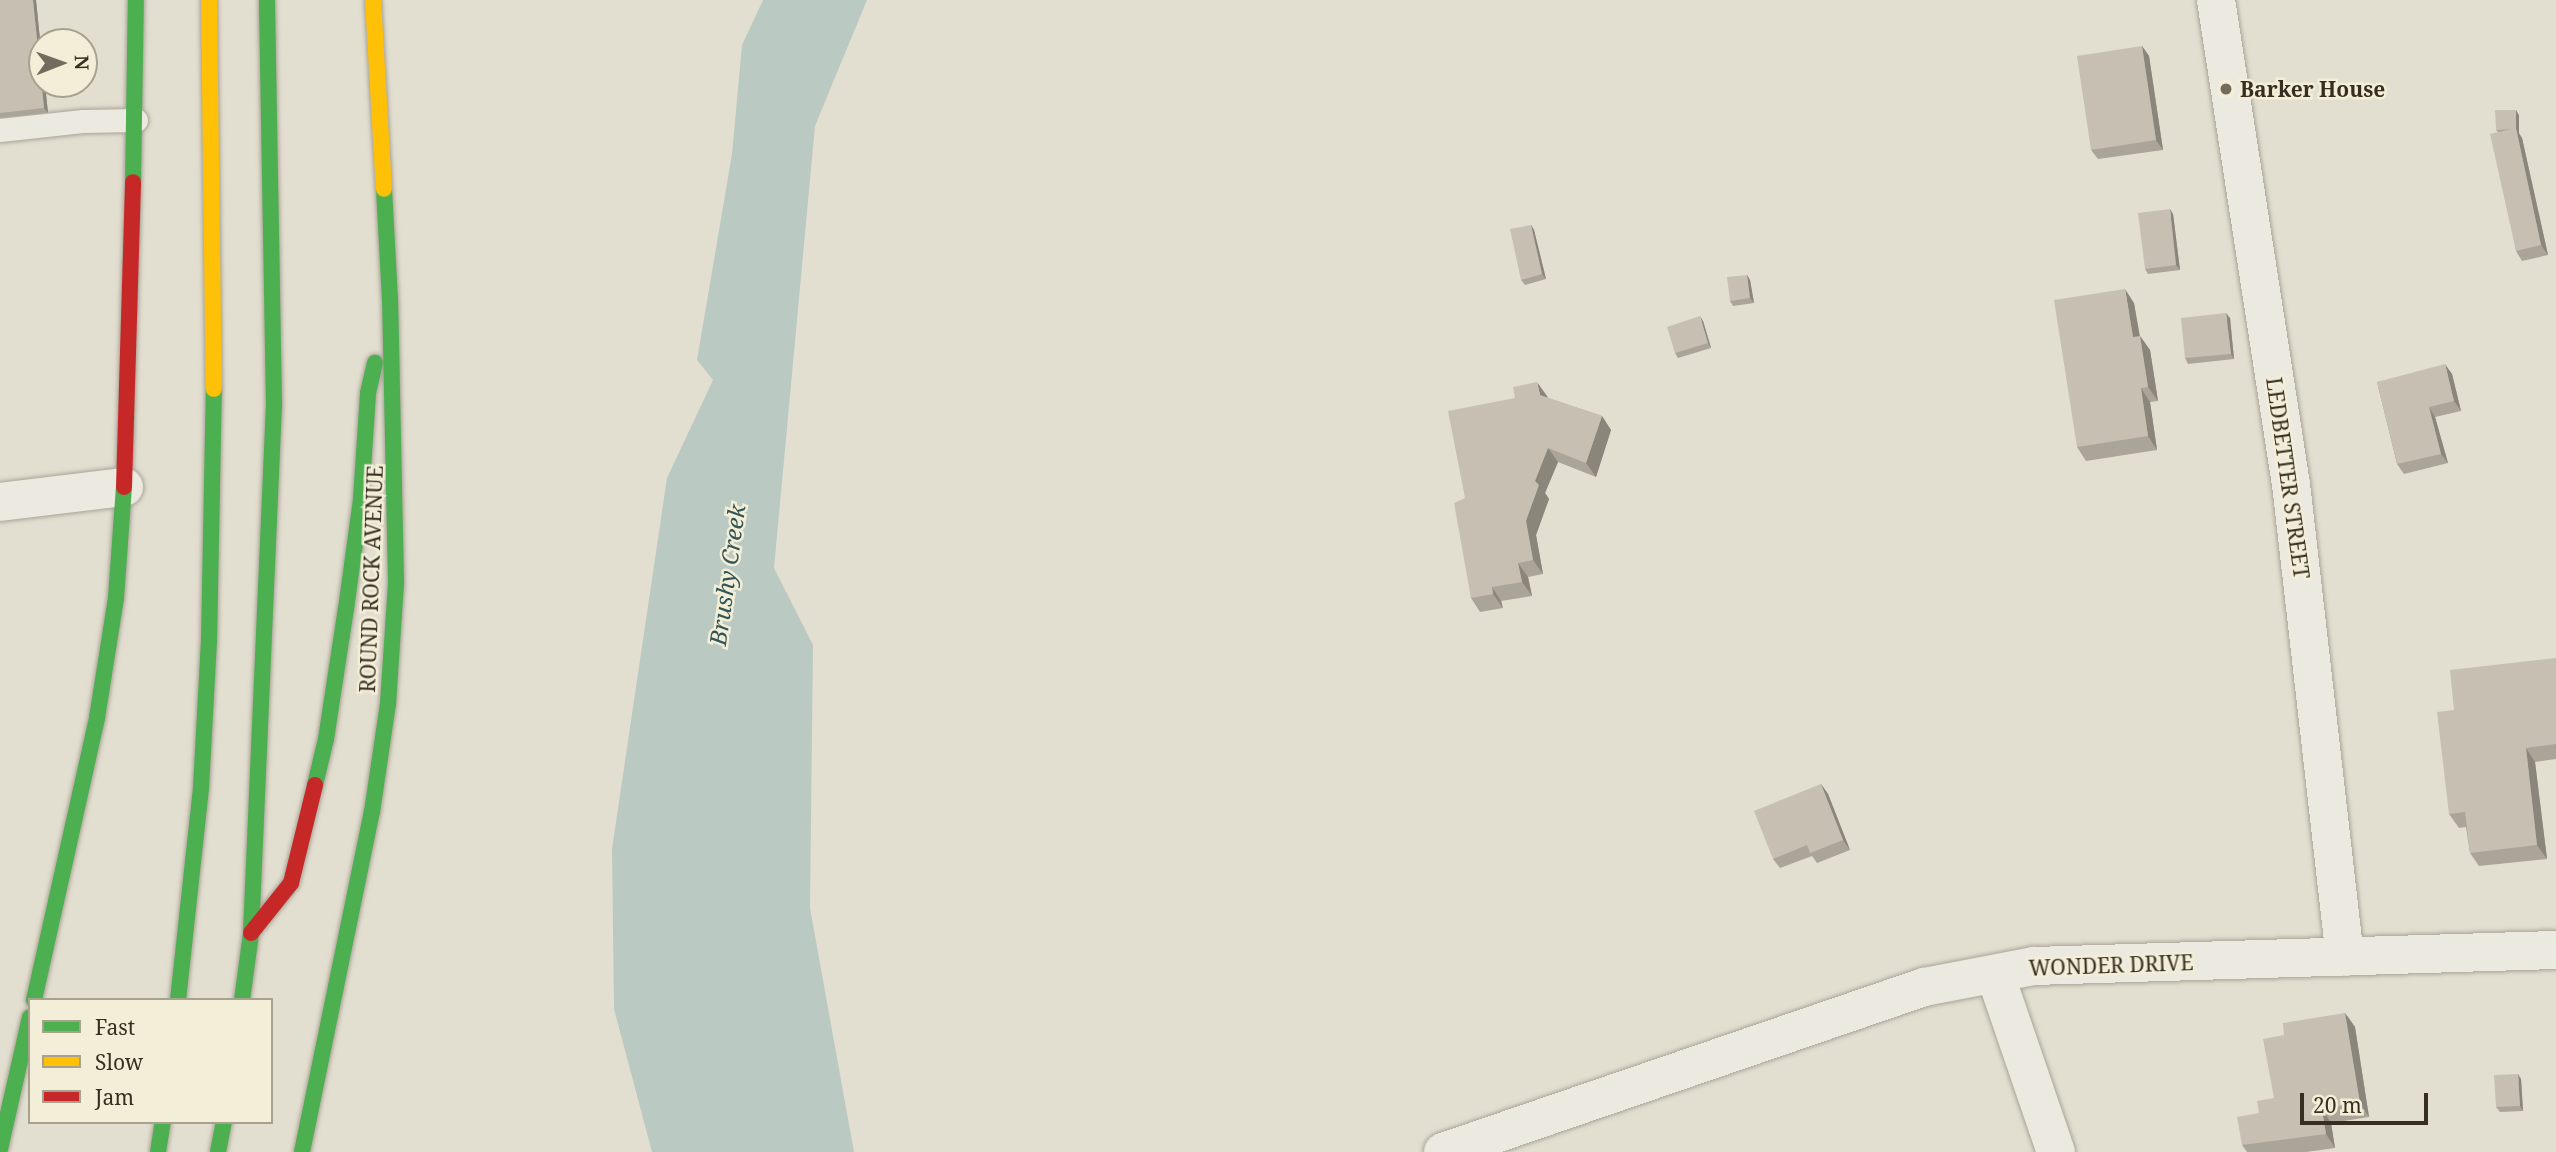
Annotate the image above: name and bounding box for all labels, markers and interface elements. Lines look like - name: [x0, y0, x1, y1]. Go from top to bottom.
- north arrow: [28, 28, 98, 98]
- text: N: [69, 55, 95, 70]
- place label: Barker House: [2240, 76, 2385, 102]
- marker: Barker House: [2218, 81, 2234, 97]
- street label: LEDBETTER STREET: [2261, 376, 2315, 580]
- street label: ROUND ROCK AVENUE: [354, 465, 388, 693]
- water label: Brushy Creek: [703, 503, 751, 647]
- street label: WONDER DRIVE: [2028, 950, 2194, 980]
- legend: [28, 998, 273, 1124]
- text: Fast: [95, 1013, 135, 1041]
- text: Slow: [95, 1048, 143, 1076]
- scale bar: [2304, 1078, 2432, 1122]
- text: Jam: [95, 1083, 134, 1111]
- text: 20 m: [2313, 1091, 2362, 1119]

